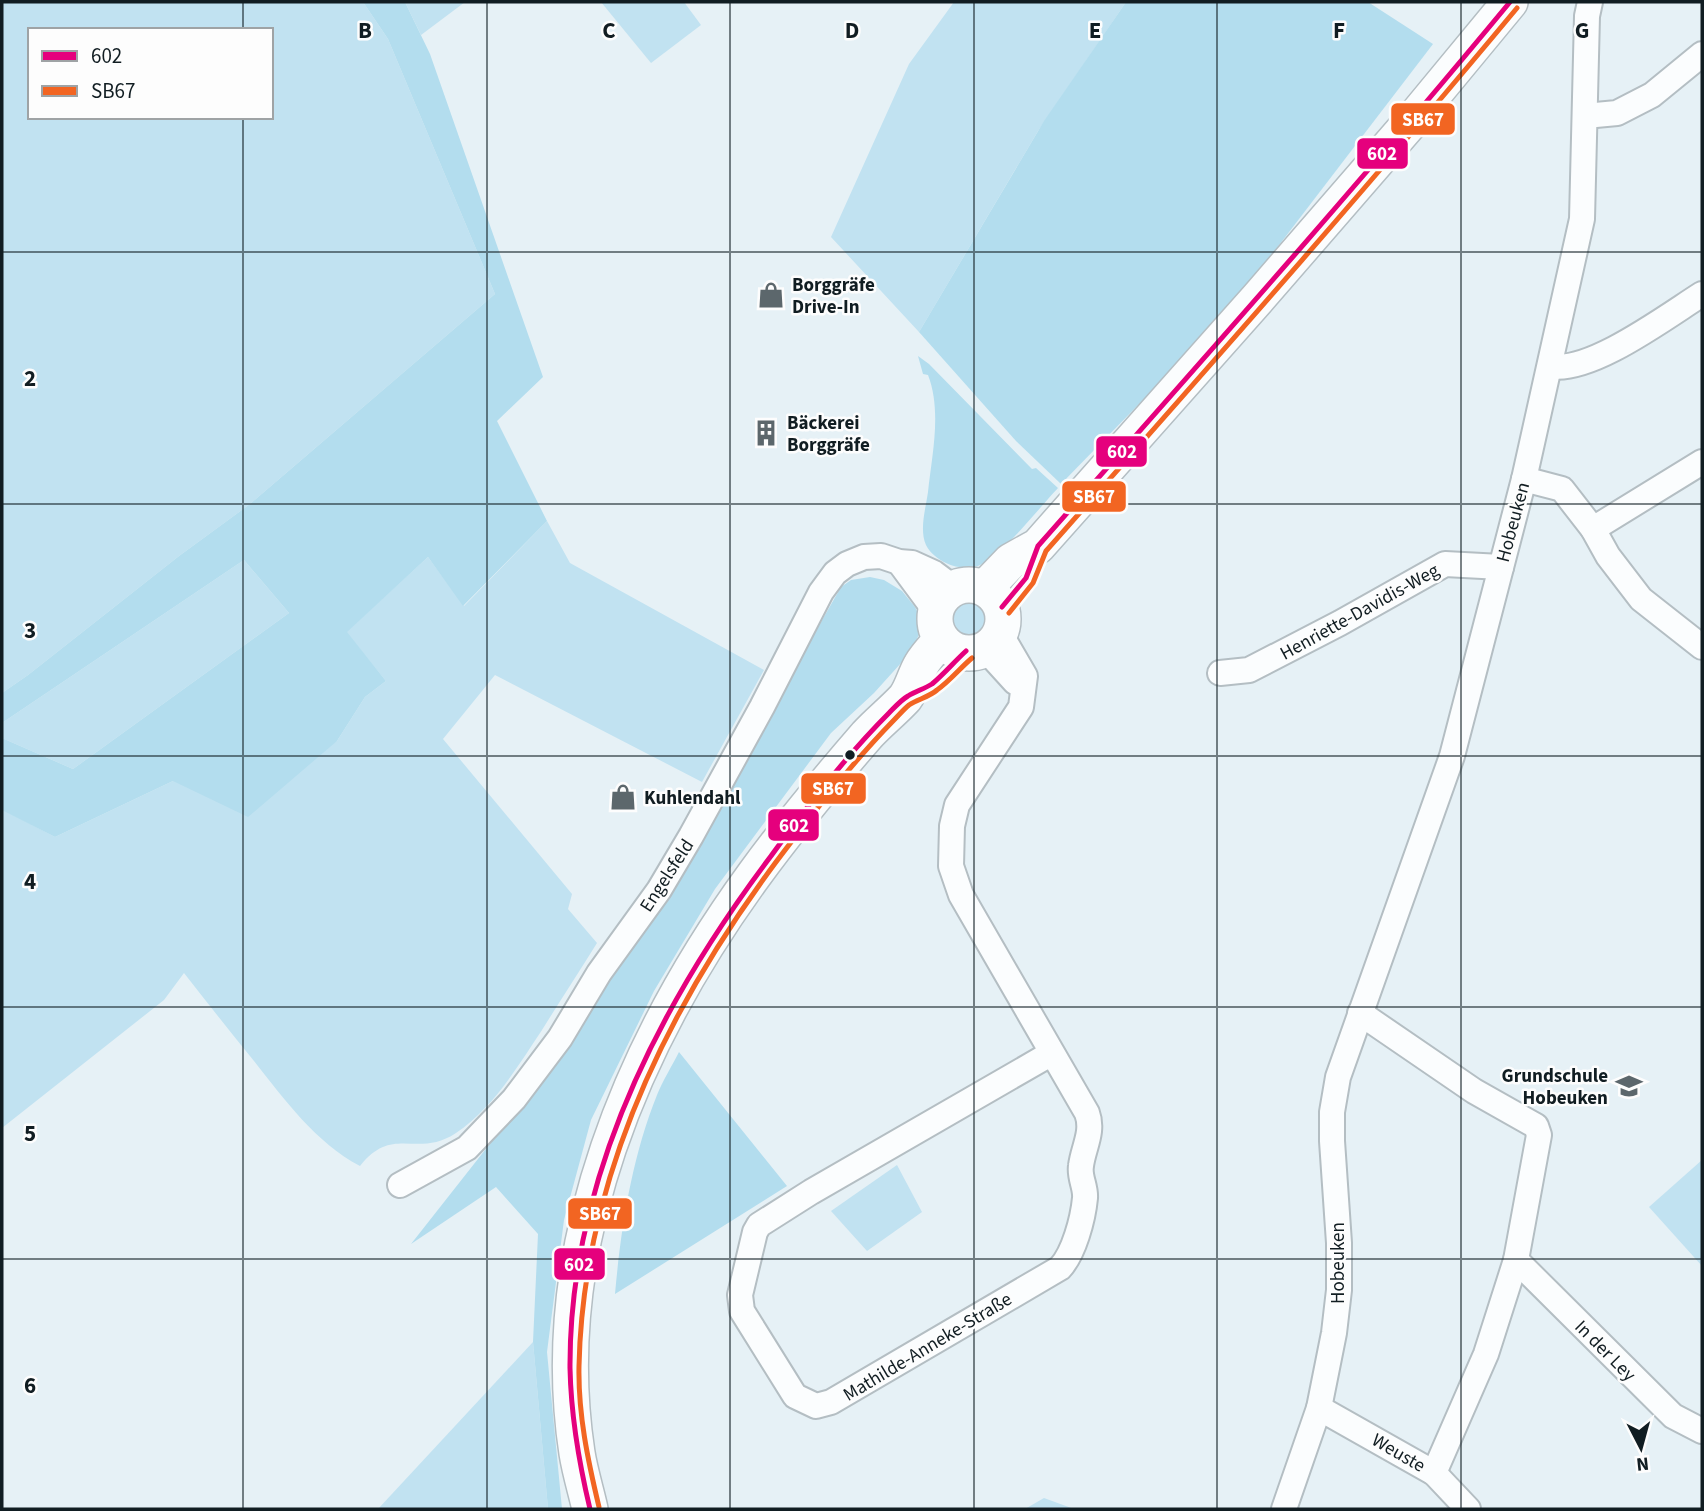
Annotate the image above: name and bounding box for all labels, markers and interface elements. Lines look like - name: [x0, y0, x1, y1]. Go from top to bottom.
- text: B: [358, 14, 372, 47]
- text: C: [602, 14, 616, 47]
- text: D: [845, 14, 859, 47]
- text: E: [1089, 14, 1101, 47]
- text: F: [1333, 14, 1345, 47]
- text: G: [1575, 14, 1589, 47]
- legend: [28, 28, 273, 119]
- text: 602: [91, 41, 122, 71]
- text: SB67: [91, 76, 135, 106]
- line badge: SB67: [1390, 102, 1456, 136]
- text: SB67: [1402, 107, 1444, 134]
- line badge: 602: [1356, 137, 1409, 170]
- text: 602: [1367, 141, 1397, 168]
- place label: Borggräfe Drive-In: [792, 272, 875, 321]
- shop icon: Borggräfe Drive-In: [756, 280, 786, 310]
- text: 2: [24, 362, 36, 395]
- place label: Bäckerei Borggräfe: [787, 410, 870, 459]
- building icon: Bäckerei Borggräfe: [751, 418, 781, 448]
- line badge: 602: [1095, 435, 1148, 468]
- text: 602: [1107, 439, 1137, 466]
- street label: Hobeuken: [1490, 479, 1537, 565]
- line badge: SB67: [1061, 480, 1127, 513]
- text: SB67: [1073, 484, 1115, 511]
- street label: Henriette-Davidis-Weg: [1275, 557, 1445, 667]
- text: 3: [24, 614, 36, 647]
- unlabelled marker: [843, 748, 857, 762]
- line badge: SB67: [800, 772, 867, 805]
- text: SB67: [812, 776, 854, 803]
- shop icon: Kuhlendahl: [608, 782, 638, 812]
- place label: Kuhlendahl: [644, 785, 741, 812]
- line badge: 602: [767, 808, 820, 842]
- text: 602: [779, 813, 809, 840]
- street label: Engelsfeld: [634, 834, 701, 918]
- text: 4: [24, 865, 36, 898]
- place label: Grundschule Hobeuken: [1502, 1063, 1608, 1112]
- school or university icon: Grundschule Hobeuken: [1614, 1071, 1644, 1101]
- text: 5: [24, 1117, 36, 1150]
- line badge: SB67: [567, 1197, 633, 1230]
- text: SB67: [579, 1201, 621, 1228]
- street label: Hobeuken: [1325, 1222, 1352, 1304]
- line badge: 602: [553, 1247, 606, 1281]
- text: 602: [564, 1252, 594, 1279]
- street label: Mathilde-Anneke-Straße: [838, 1286, 1017, 1408]
- street label: In der Ley: [1568, 1314, 1642, 1388]
- text: 6: [24, 1369, 36, 1402]
- north arrow: [1606, 1413, 1676, 1483]
- street label: Weuste: [1366, 1427, 1430, 1479]
- text: N: [1635, 1449, 1650, 1478]

